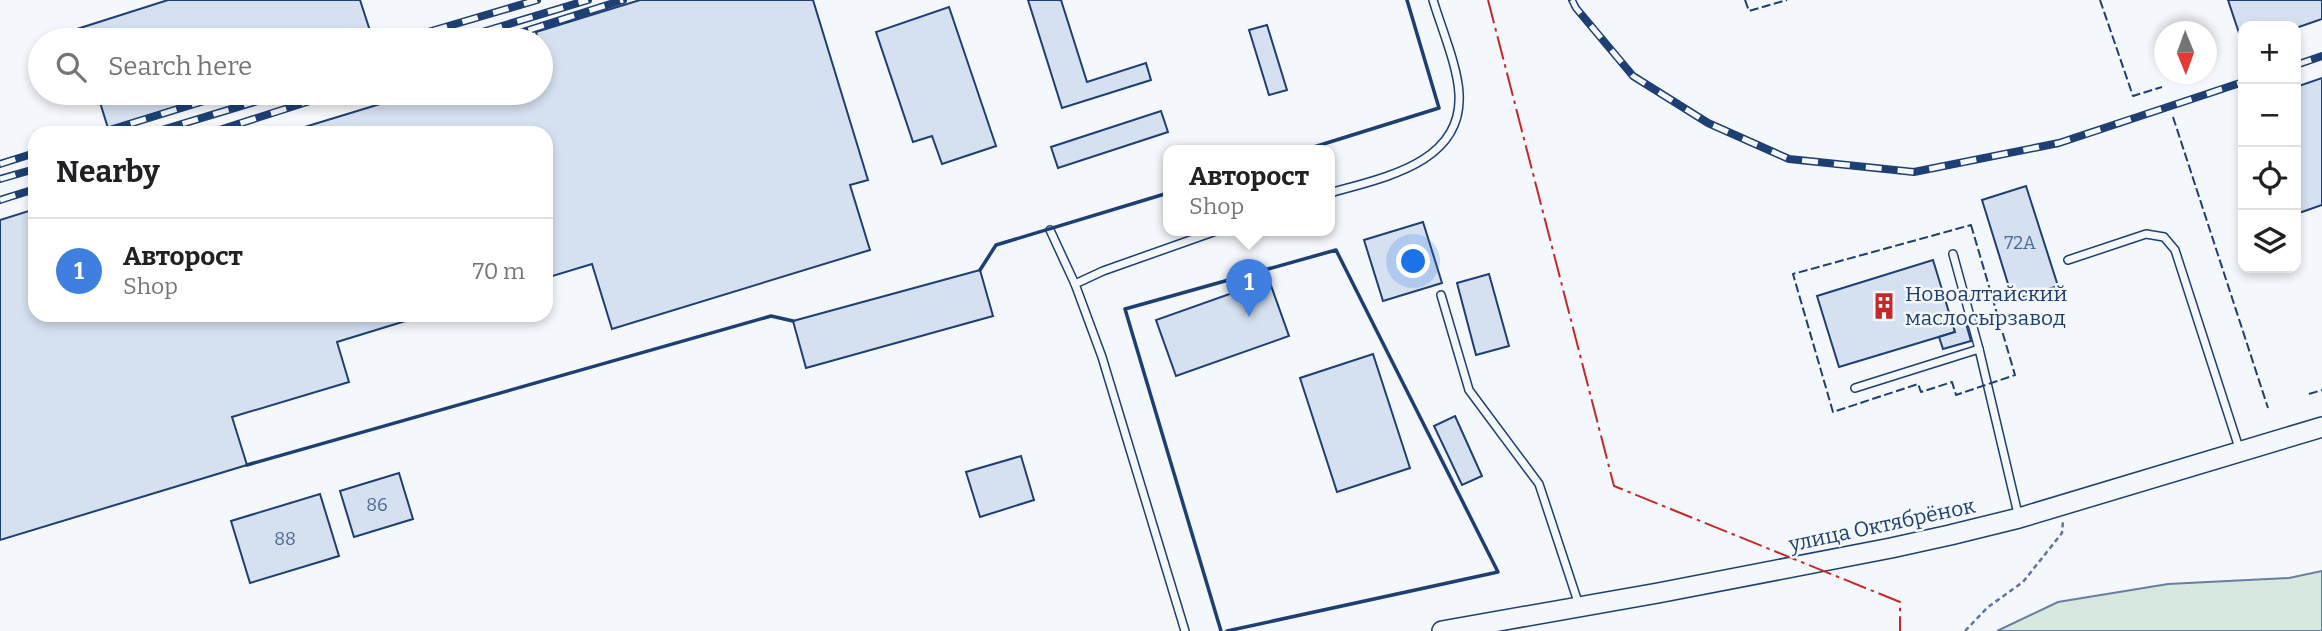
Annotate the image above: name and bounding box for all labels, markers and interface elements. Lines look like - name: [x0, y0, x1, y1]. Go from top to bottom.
- north arrow: [2154, 21, 2217, 84]
- map controls: [2238, 21, 2301, 273]
- button: +: [2238, 21, 2301, 84]
- search box: [28, 28, 553, 105]
- icon: search: [52, 48, 90, 86]
- text: Search here: [108, 51, 252, 82]
- button: −: [2238, 84, 2301, 147]
- popup: [1163, 145, 1335, 236]
- button: locate: [2238, 147, 2301, 210]
- text: Nearby: [56, 154, 160, 190]
- text: Авторост: [1189, 161, 1309, 192]
- text: Shop: [1189, 192, 1244, 220]
- button: layers: [2238, 210, 2301, 273]
- house number: 72А: [2004, 232, 2036, 254]
- text: Авторост: [123, 241, 243, 272]
- your location: [1396, 244, 1430, 278]
- text: 1: [74, 257, 84, 285]
- text: 70 m: [473, 257, 525, 285]
- pin: 1: [1226, 259, 1272, 317]
- text: Shop: [123, 272, 178, 300]
- place label: Новоалтайский маслосырзавод: [1905, 281, 2067, 331]
- building icon: Новоалтайский маслосырзавод: [1869, 291, 1899, 321]
- street label: улица Октябрёнок: [1786, 492, 1978, 558]
- house number: 86: [366, 494, 388, 516]
- house number: 88: [274, 528, 296, 550]

